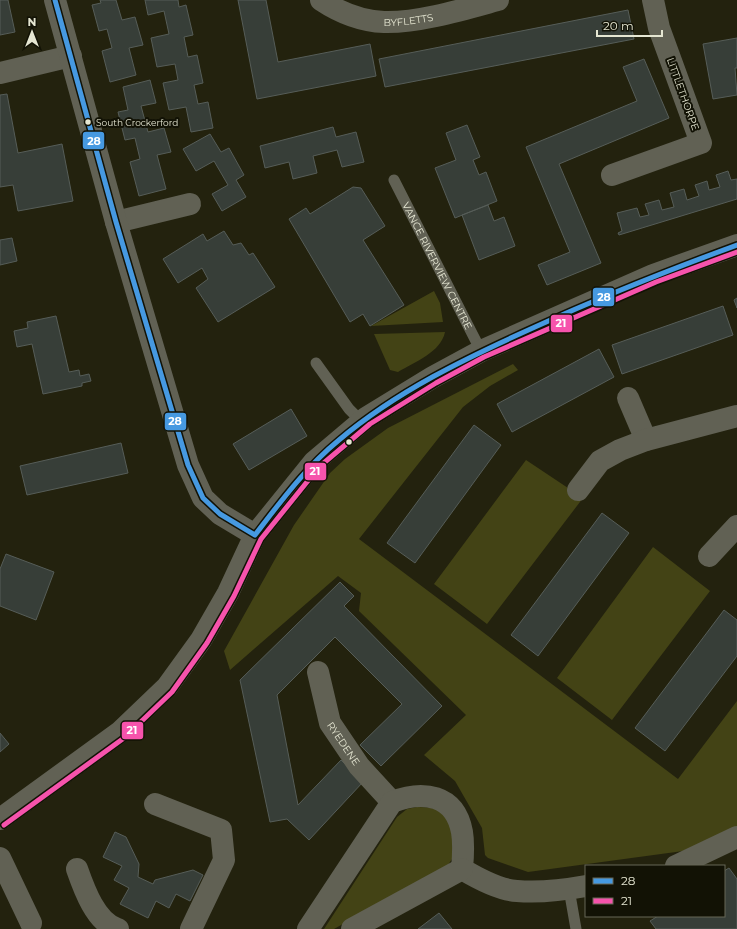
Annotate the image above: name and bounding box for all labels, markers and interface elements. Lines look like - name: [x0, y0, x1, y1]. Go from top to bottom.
- street label: BYFLETTS: [383, 10, 434, 29]
- north arrow: [12, 12, 52, 52]
- scale bar: [597, 12, 662, 38]
- text: N: [28, 15, 36, 29]
- text: 20 m: [603, 18, 634, 33]
- street label: LITTLETHORPE: [664, 56, 702, 132]
- marker: South Crockerford: [83, 117, 93, 127]
- place label: South Crockerford: [96, 117, 178, 128]
- line badge: 28: [82, 131, 105, 150]
- text: 28: [87, 134, 101, 148]
- street label: VANCE RIVERVIEW CENTRE: [400, 200, 475, 332]
- line badge: 28: [592, 287, 615, 307]
- text: 28: [597, 290, 611, 304]
- line badge: 21: [550, 314, 573, 333]
- text: 21: [556, 316, 566, 330]
- line badge: 28: [164, 412, 187, 431]
- text: 28: [168, 414, 182, 428]
- unlabelled marker: [344, 437, 354, 447]
- line badge: 21: [304, 462, 327, 481]
- text: 21: [310, 464, 320, 478]
- street label: RYEDENE: [324, 719, 363, 768]
- line badge: 21: [121, 721, 144, 740]
- text: 21: [127, 723, 137, 737]
- legend: [585, 865, 725, 917]
- text: 28: [621, 873, 636, 888]
- text: 21: [621, 893, 632, 908]

